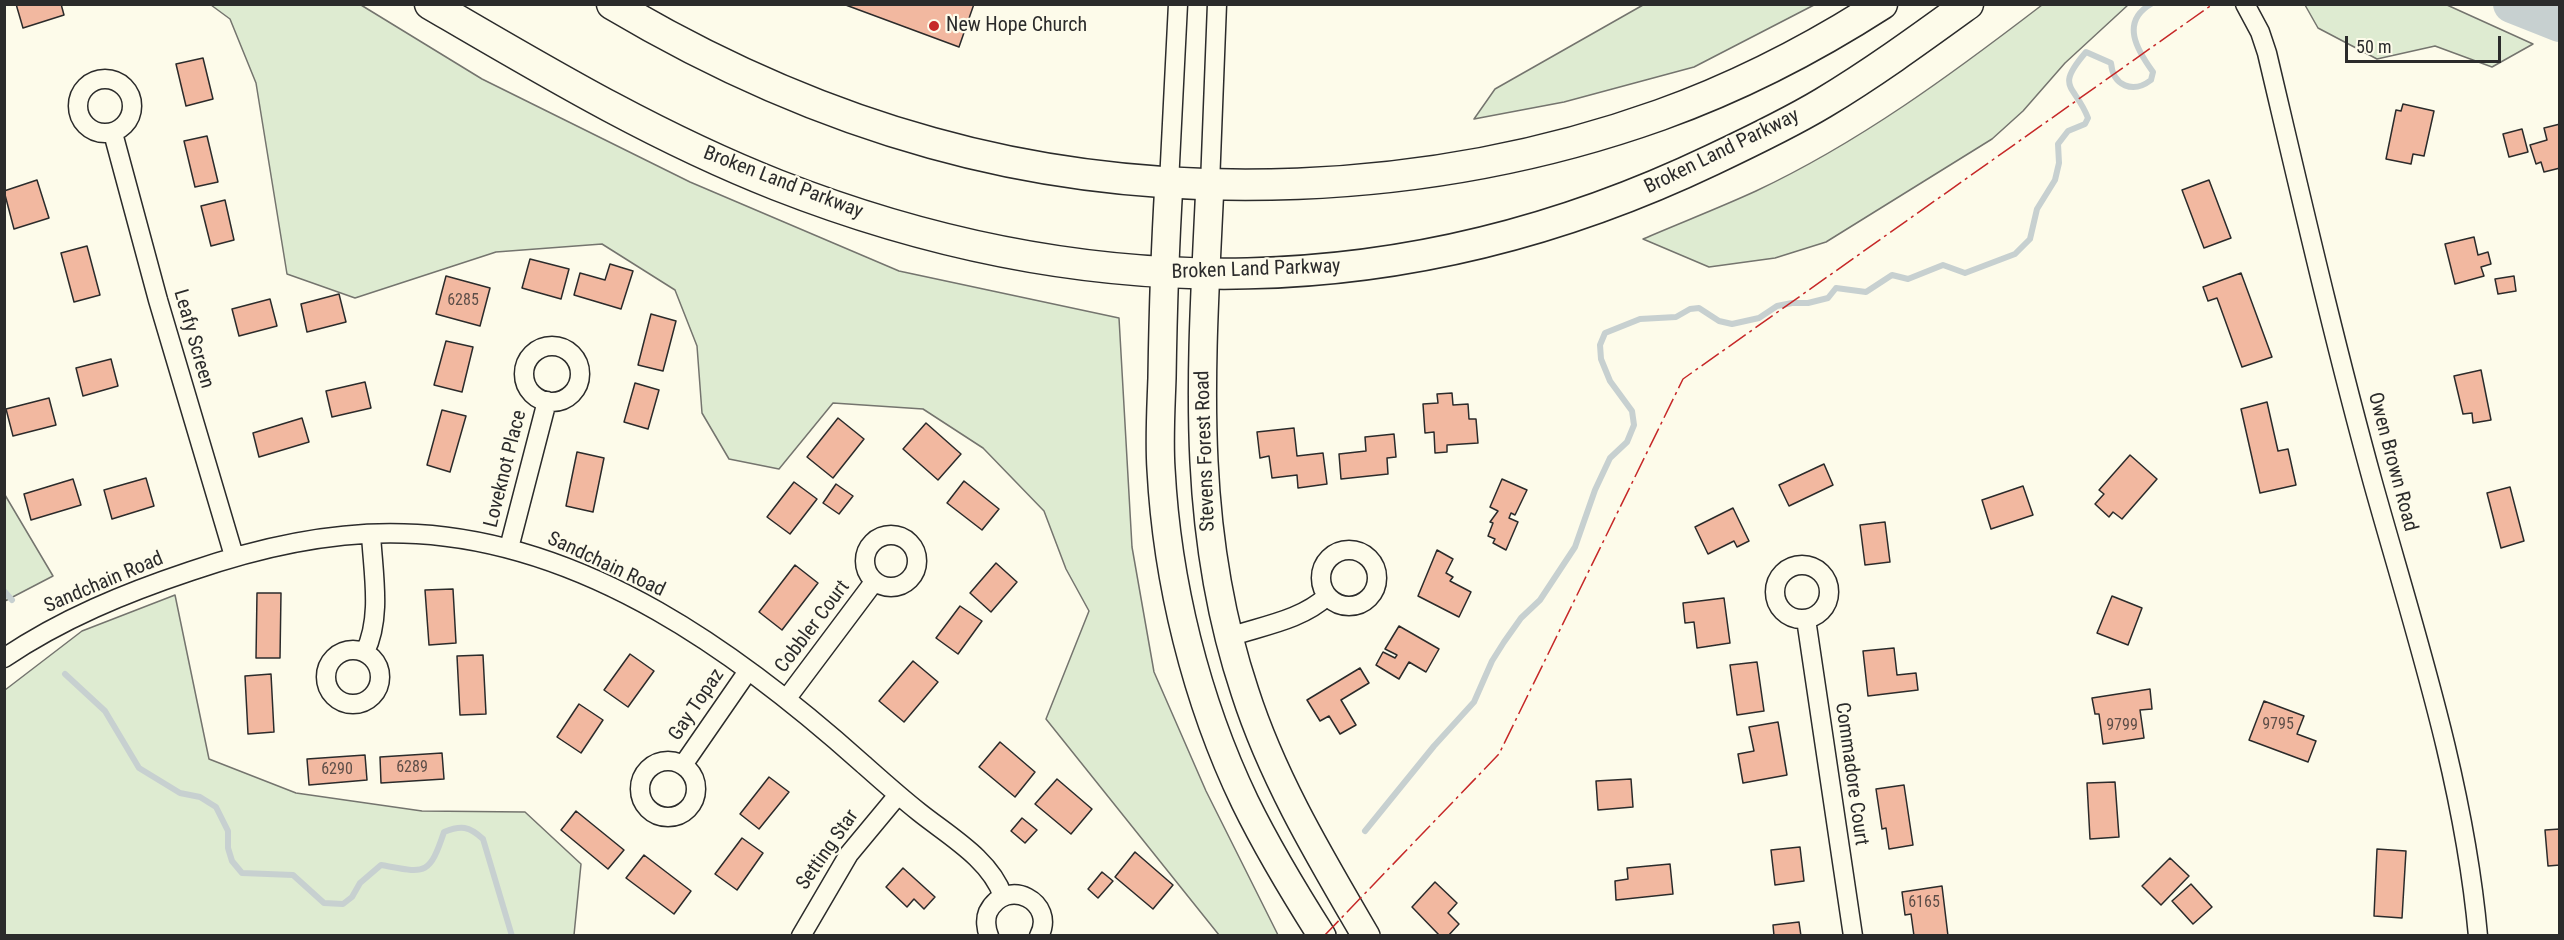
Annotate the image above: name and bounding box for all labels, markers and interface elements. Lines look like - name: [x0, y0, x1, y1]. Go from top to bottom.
- place label: New Hope Church: [946, 14, 1087, 38]
- marker: New Hope Church: [927, 19, 941, 33]
- scale bar: [2348, 24, 2504, 62]
- text: 50 m: [2356, 36, 2391, 57]
- street label: Broken Land Parkway: [1641, 104, 1803, 200]
- street label: Broken Land Parkway: [700, 142, 866, 224]
- street label: Broken Land Parkway: [1171, 255, 1341, 285]
- street label: Leafy Screen: [167, 287, 219, 391]
- house number: 6285: [447, 291, 479, 311]
- street label: Stevens Forest Road: [1191, 370, 1221, 532]
- street label: Owen Brown Road: [2362, 390, 2422, 534]
- street label: Loveknot Place: [480, 408, 532, 530]
- street label: Sandchain Road: [543, 527, 669, 603]
- street label: Sandchain Road: [41, 547, 167, 619]
- street label: Cobbler Court: [771, 576, 855, 678]
- street label: Gay Topaz: [664, 664, 730, 746]
- street label: Commadore Court: [1829, 701, 1873, 847]
- house number: 9795: [2262, 715, 2294, 735]
- house number: 9799: [2106, 716, 2138, 736]
- house number: 6289: [396, 758, 428, 778]
- house number: 6290: [321, 760, 353, 780]
- street label: Setting Star: [792, 805, 864, 895]
- house number: 6165: [1908, 893, 1940, 913]

